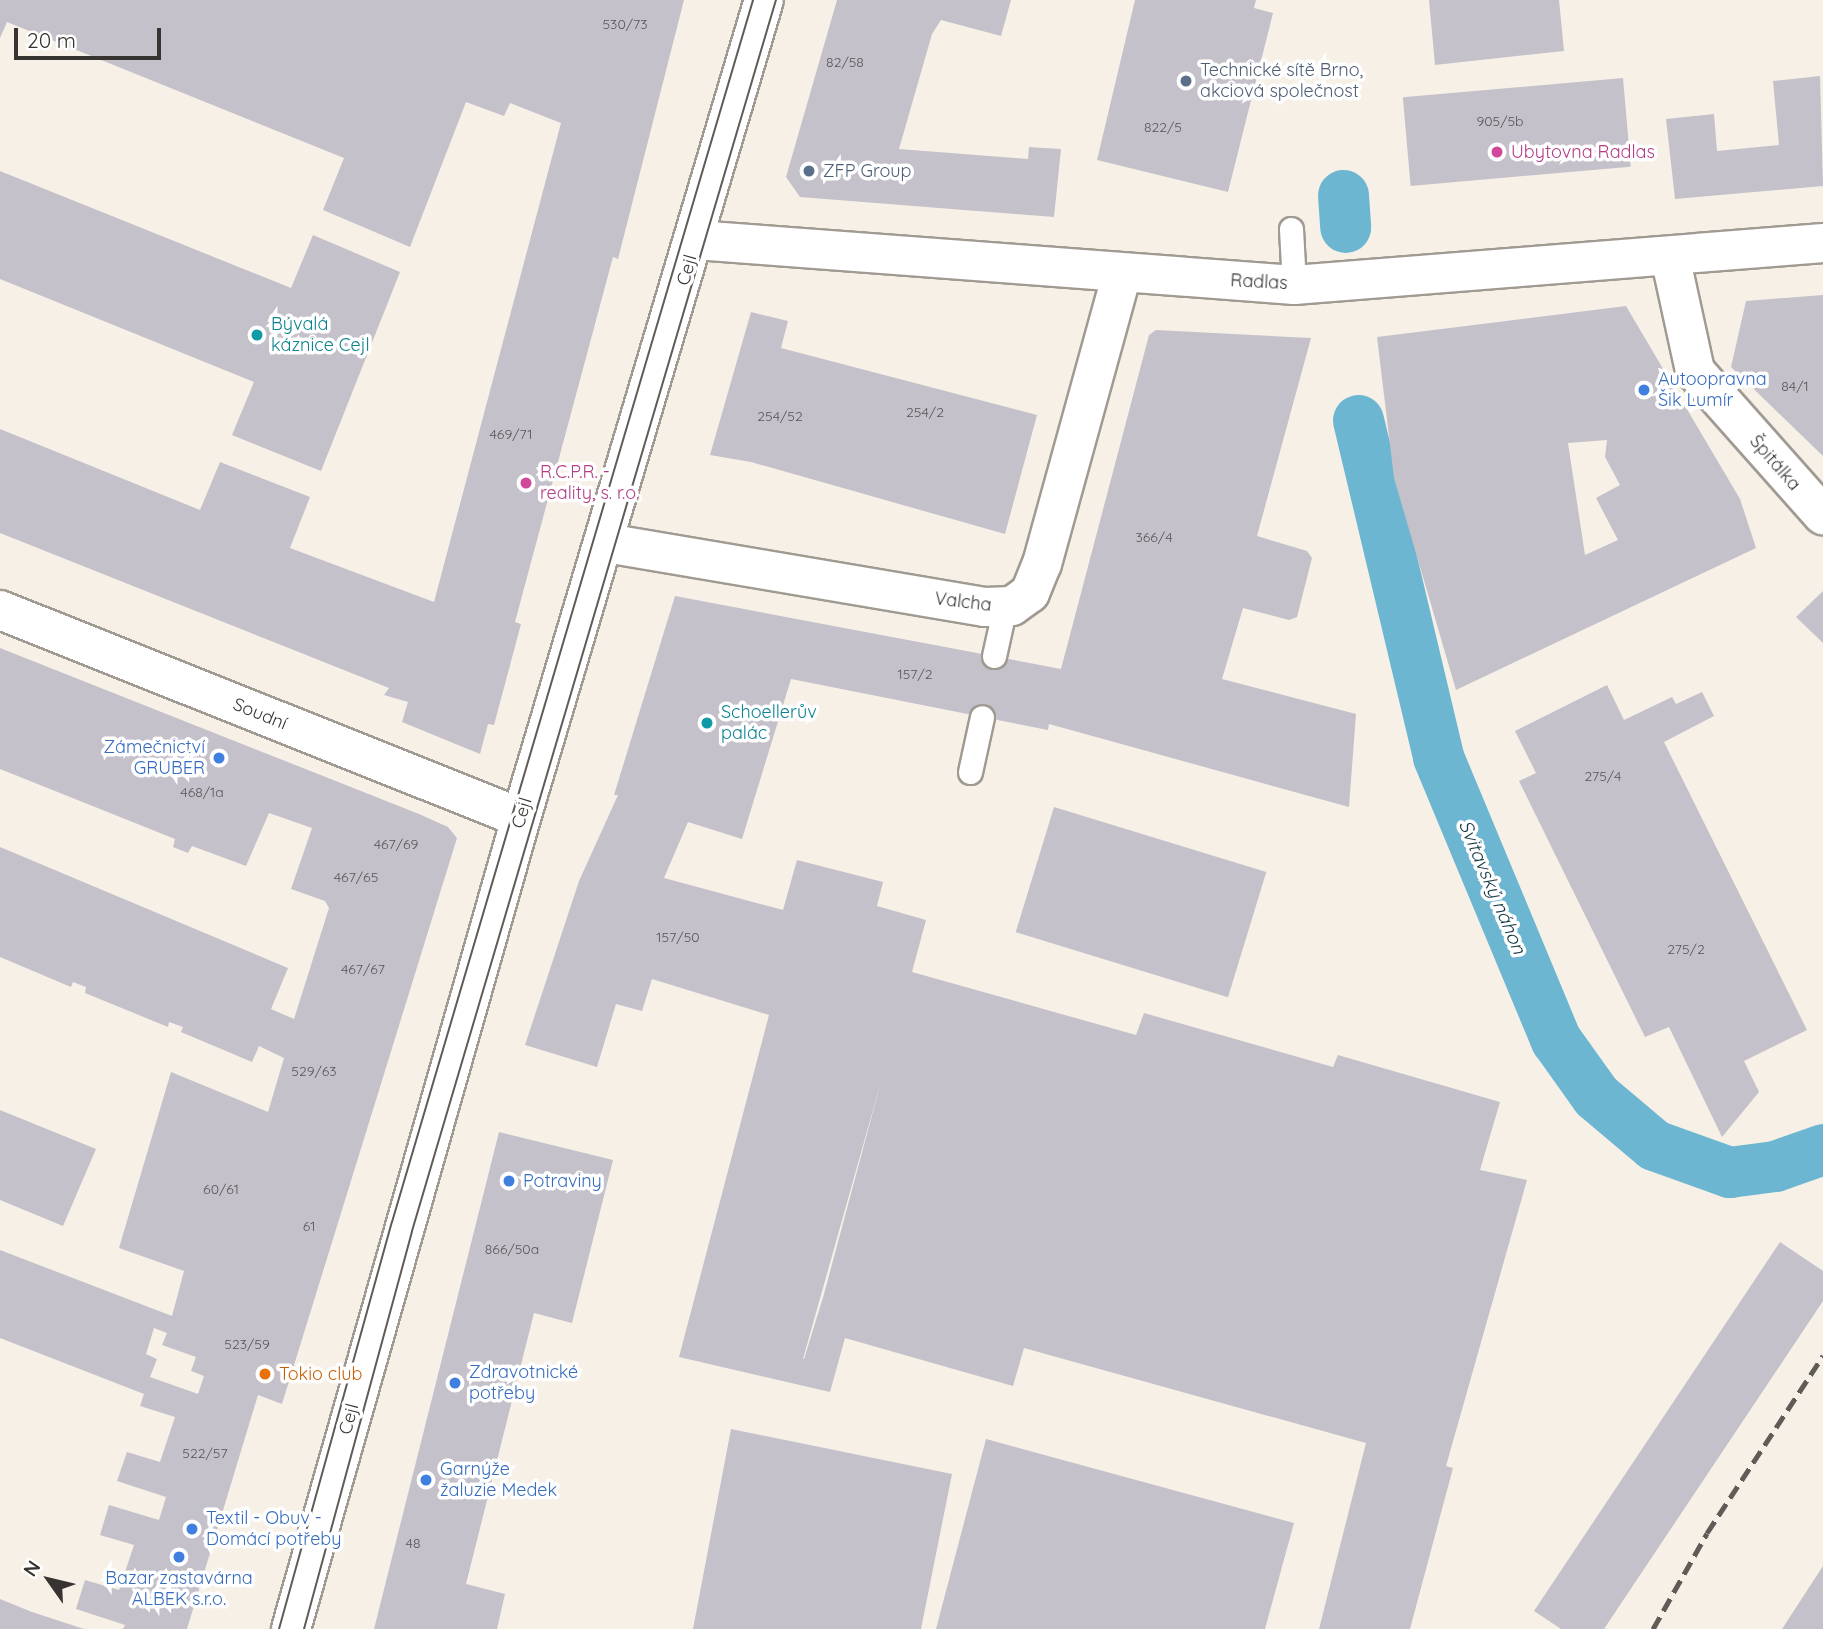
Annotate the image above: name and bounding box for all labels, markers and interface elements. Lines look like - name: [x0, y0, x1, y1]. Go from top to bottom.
- scale bar: [18, 14, 164, 58]
- house number: 530/73: [602, 16, 648, 32]
- text: 20 m: [27, 27, 76, 53]
- house number: 82/58: [826, 54, 864, 70]
- place label: Technické sítě Brno, akciová společnost: [1200, 60, 1363, 102]
- marker: Technické sítě Brno, akciová společnost: [1178, 73, 1194, 89]
- house number: 905/5b: [1476, 113, 1524, 129]
- house number: 822/5: [1144, 119, 1182, 135]
- place label: Ubytovna Radlas: [1511, 141, 1655, 163]
- marker: Ubytovna Radlas: [1489, 144, 1505, 160]
- place label: ZFP Group: [823, 160, 911, 182]
- marker: ZFP Group: [801, 163, 817, 179]
- street label: Cejl: [672, 252, 702, 288]
- street label: Radlas: [1230, 270, 1288, 294]
- place label: Bývalá káznice Cejl: [271, 314, 370, 356]
- marker: Bývalá káznice Cejl: [249, 327, 265, 343]
- place label: Autoopravna Šik Lumír: [1658, 369, 1767, 412]
- house number: 84/1: [1781, 378, 1809, 394]
- marker: Autoopravna Šik Lumír: [1636, 382, 1652, 398]
- house number: 254/2: [906, 404, 944, 420]
- house number: 254/52: [757, 408, 803, 424]
- house number: 469/71: [489, 426, 533, 442]
- street label: Špitálka: [1745, 431, 1805, 495]
- place label: R.C.P.R. - reality, s. r.o.: [540, 462, 639, 504]
- marker: R.C.P.R. - reality, s. r.o.: [518, 475, 534, 491]
- house number: 366/4: [1135, 529, 1173, 545]
- street label: Valcha: [933, 588, 993, 616]
- house number: 157/2: [897, 666, 933, 682]
- street label: Soudní: [230, 693, 290, 735]
- place label: Schoellerův palác: [721, 702, 817, 744]
- marker: Schoellerův palác: [699, 715, 715, 731]
- place label: Zámečnictví GRUBER: [104, 737, 205, 780]
- marker: Zámečnictví GRUBER: [211, 750, 227, 766]
- house number: 275/4: [1585, 768, 1621, 784]
- house number: 468/1a: [180, 784, 224, 800]
- street label: Cejl: [507, 795, 537, 831]
- water label: Svitavský náhon: [1454, 817, 1530, 957]
- house number: 467/69: [374, 836, 418, 852]
- house number: 467/65: [334, 869, 378, 885]
- house number: 157/50: [656, 929, 700, 945]
- house number: 275/2: [1667, 941, 1705, 957]
- house number: 467/67: [341, 961, 385, 977]
- house number: 529/63: [291, 1063, 337, 1079]
- place label: Potraviny: [523, 1170, 602, 1192]
- marker: Potraviny: [501, 1173, 517, 1189]
- house number: 60/61: [203, 1181, 239, 1197]
- house number: 61: [303, 1218, 315, 1234]
- house number: 866/50a: [485, 1241, 539, 1257]
- house number: 523/59: [224, 1336, 270, 1352]
- place label: Zdravotnické potřeby: [469, 1362, 578, 1404]
- place label: Tokio club: [279, 1363, 362, 1385]
- marker: Tokio club: [257, 1366, 273, 1382]
- marker: Zdravotnické potřeby: [447, 1375, 463, 1391]
- street label: Cejl: [335, 1401, 363, 1437]
- house number: 522/57: [182, 1445, 228, 1461]
- place label: Garnýže žaluzie Medek: [440, 1459, 557, 1502]
- marker: Garnýže žaluzie Medek: [418, 1472, 434, 1488]
- place label: Textil - Obuv - Domácí potřeby: [206, 1508, 341, 1550]
- marker: Textil - Obuv - Domácí potřeby: [184, 1521, 200, 1537]
- house number: 48: [406, 1535, 420, 1551]
- north arrow: [14, 1545, 84, 1615]
- marker: Bazar zastavárna ALBEK s.r.o.: [171, 1549, 187, 1565]
- text: N: [18, 1556, 45, 1581]
- place label: Bazar zastavárna ALBEK s.r.o.: [105, 1568, 253, 1610]

